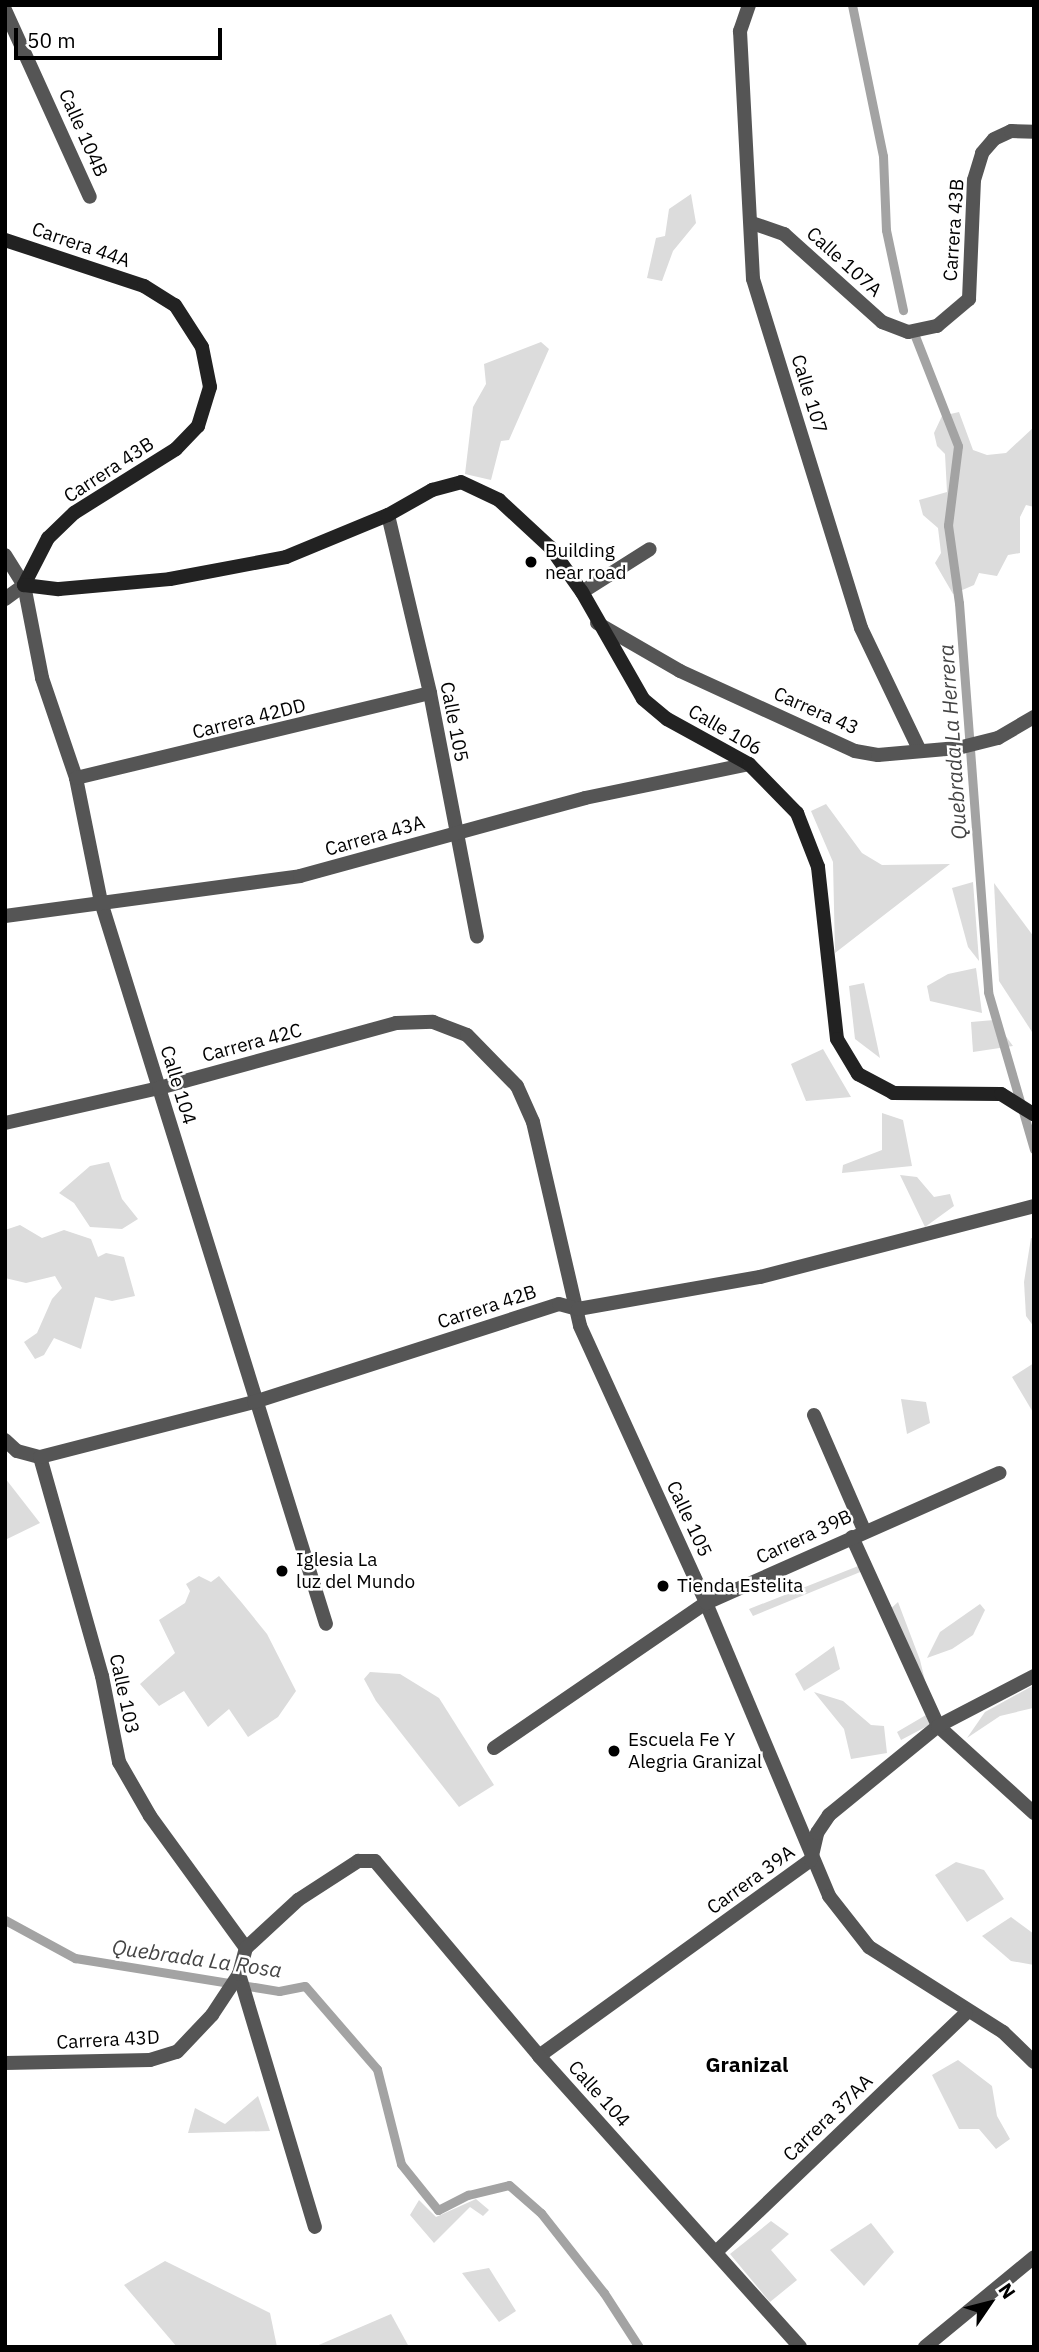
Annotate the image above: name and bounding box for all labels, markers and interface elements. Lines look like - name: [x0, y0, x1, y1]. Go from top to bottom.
- scale bar: [18, 14, 226, 58]
- text: 50 m: [27, 26, 76, 54]
- street label: Calle 104B: [54, 86, 112, 180]
- street label: Carrera 43B: [939, 178, 969, 282]
- street label: Carrera 44A: [29, 217, 133, 273]
- street label: Calle 107A: [802, 222, 886, 302]
- street label: Calle 107: [786, 352, 832, 436]
- street label: Carrera 43B: [60, 432, 158, 508]
- place label: Building near road: [545, 540, 627, 584]
- marker: Building near road: [523, 554, 539, 570]
- water label: Quebrada La Herrera: [933, 644, 971, 840]
- street label: Calle 105: [435, 680, 473, 764]
- street label: Carrera 43: [770, 682, 862, 740]
- street label: Carrera 42DD: [190, 694, 308, 744]
- street label: Calle 106: [684, 700, 766, 760]
- street label: Carrera 43A: [322, 811, 428, 861]
- street label: Carrera 42C: [200, 1019, 304, 1067]
- street label: Calle 104: [155, 1043, 201, 1127]
- street label: Carrera 42B: [435, 1280, 539, 1334]
- street label: Calle 105: [661, 1477, 717, 1561]
- street label: Carrera 39B: [753, 1505, 855, 1569]
- place label: Iglesia La luz del Mundo: [296, 1549, 415, 1593]
- marker: Iglesia La luz del Mundo: [274, 1563, 290, 1579]
- place label: Tienda Estelita: [677, 1575, 803, 1597]
- marker: Tienda Estelita: [655, 1578, 671, 1594]
- street label: Calle 103: [104, 1652, 144, 1736]
- place label: Escuela Fe Y Alegria Granizal: [628, 1729, 762, 1773]
- marker: Escuela Fe Y Alegria Granizal: [606, 1743, 622, 1759]
- street label: Carrera 39A: [703, 1841, 799, 1919]
- water label: Quebrada La Rosa: [111, 1934, 283, 1982]
- street label: Carrera 43D: [56, 2026, 160, 2054]
- district label: Granizal: [706, 2051, 788, 2077]
- street label: Calle 104: [563, 2056, 635, 2132]
- street label: Carrera 37AA: [779, 2070, 877, 2166]
- north arrow: [955, 2268, 1025, 2338]
- text: N: [993, 2278, 1021, 2303]

